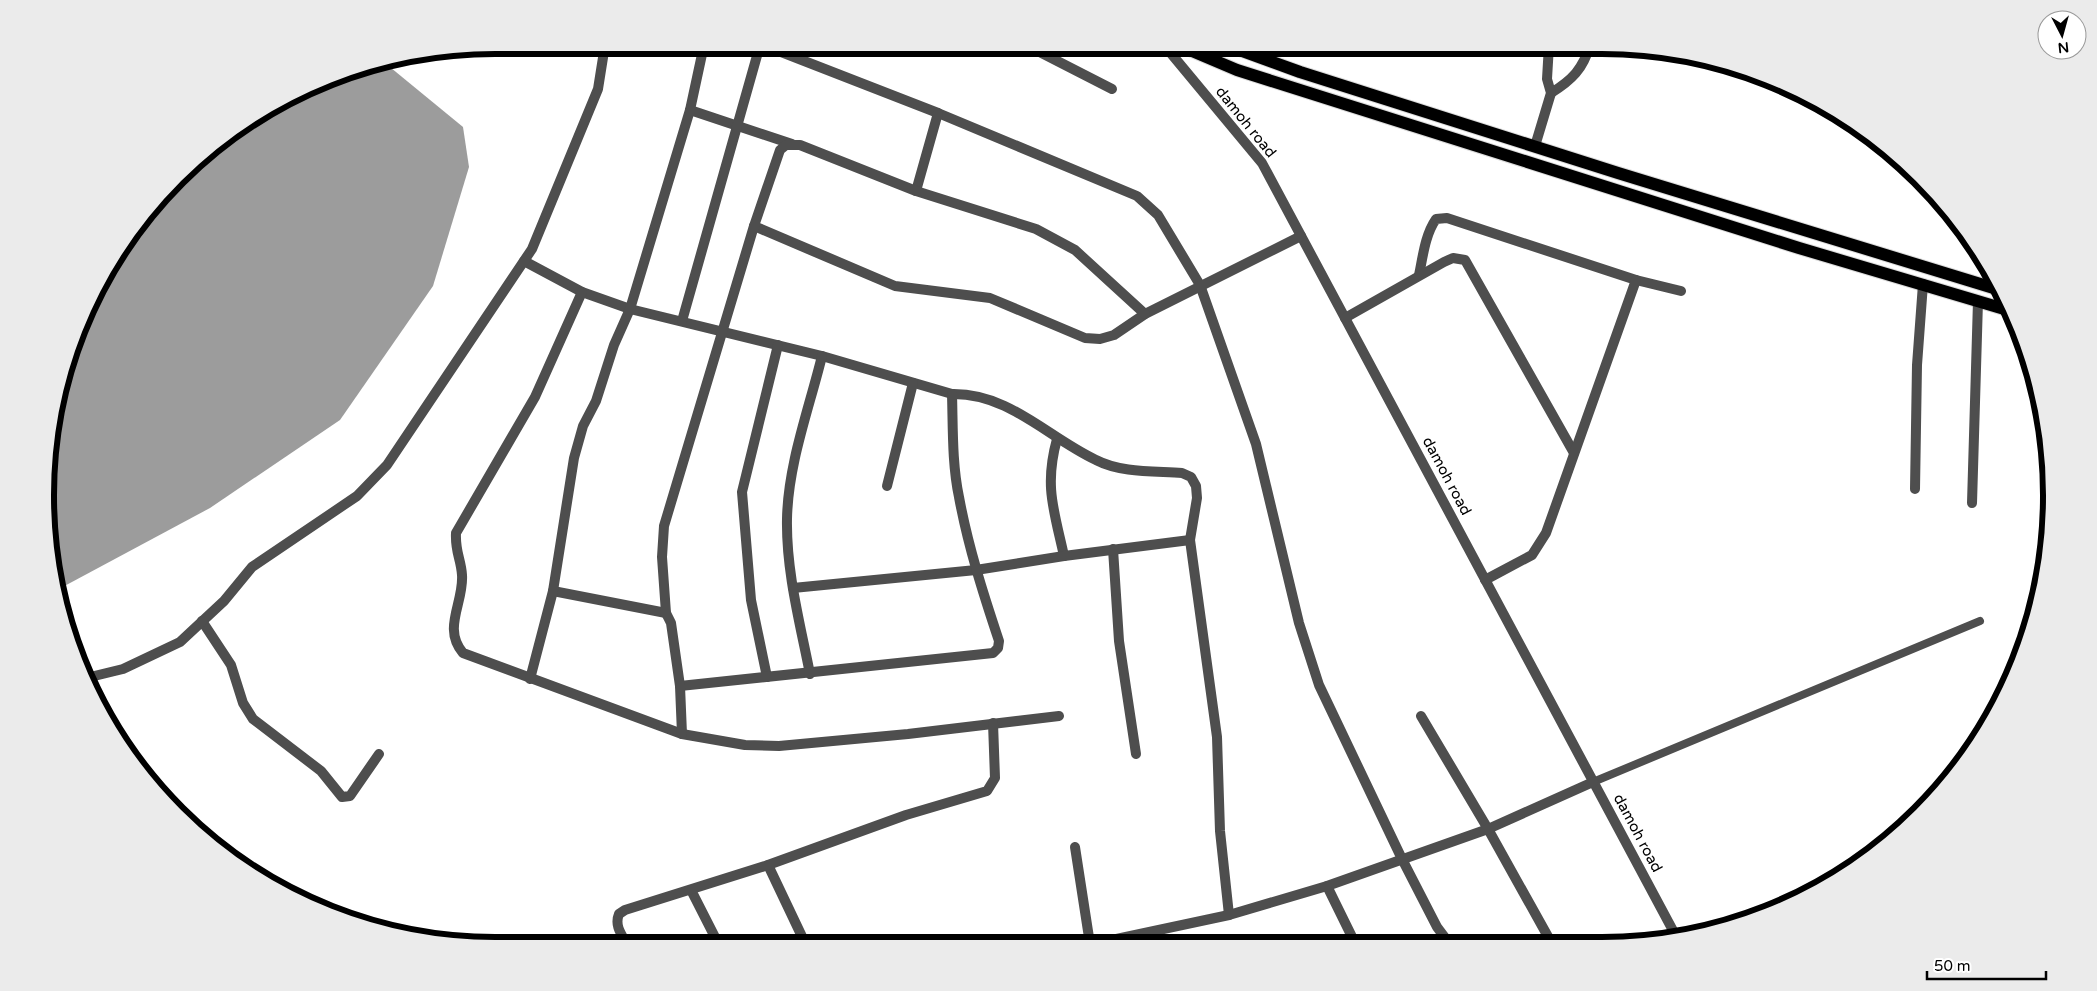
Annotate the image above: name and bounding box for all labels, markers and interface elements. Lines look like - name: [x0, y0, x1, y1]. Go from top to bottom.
- north arrow: [2037, 10, 2087, 60]
- text: N: [2057, 38, 2070, 56]
- street label: damoh road: [1212, 83, 1280, 161]
- street label: damoh road: [1419, 434, 1475, 518]
- street label: damoh road: [1610, 791, 1666, 875]
- scale bar: [1927, 948, 2046, 980]
- text: 50 m: [1934, 957, 1971, 975]

